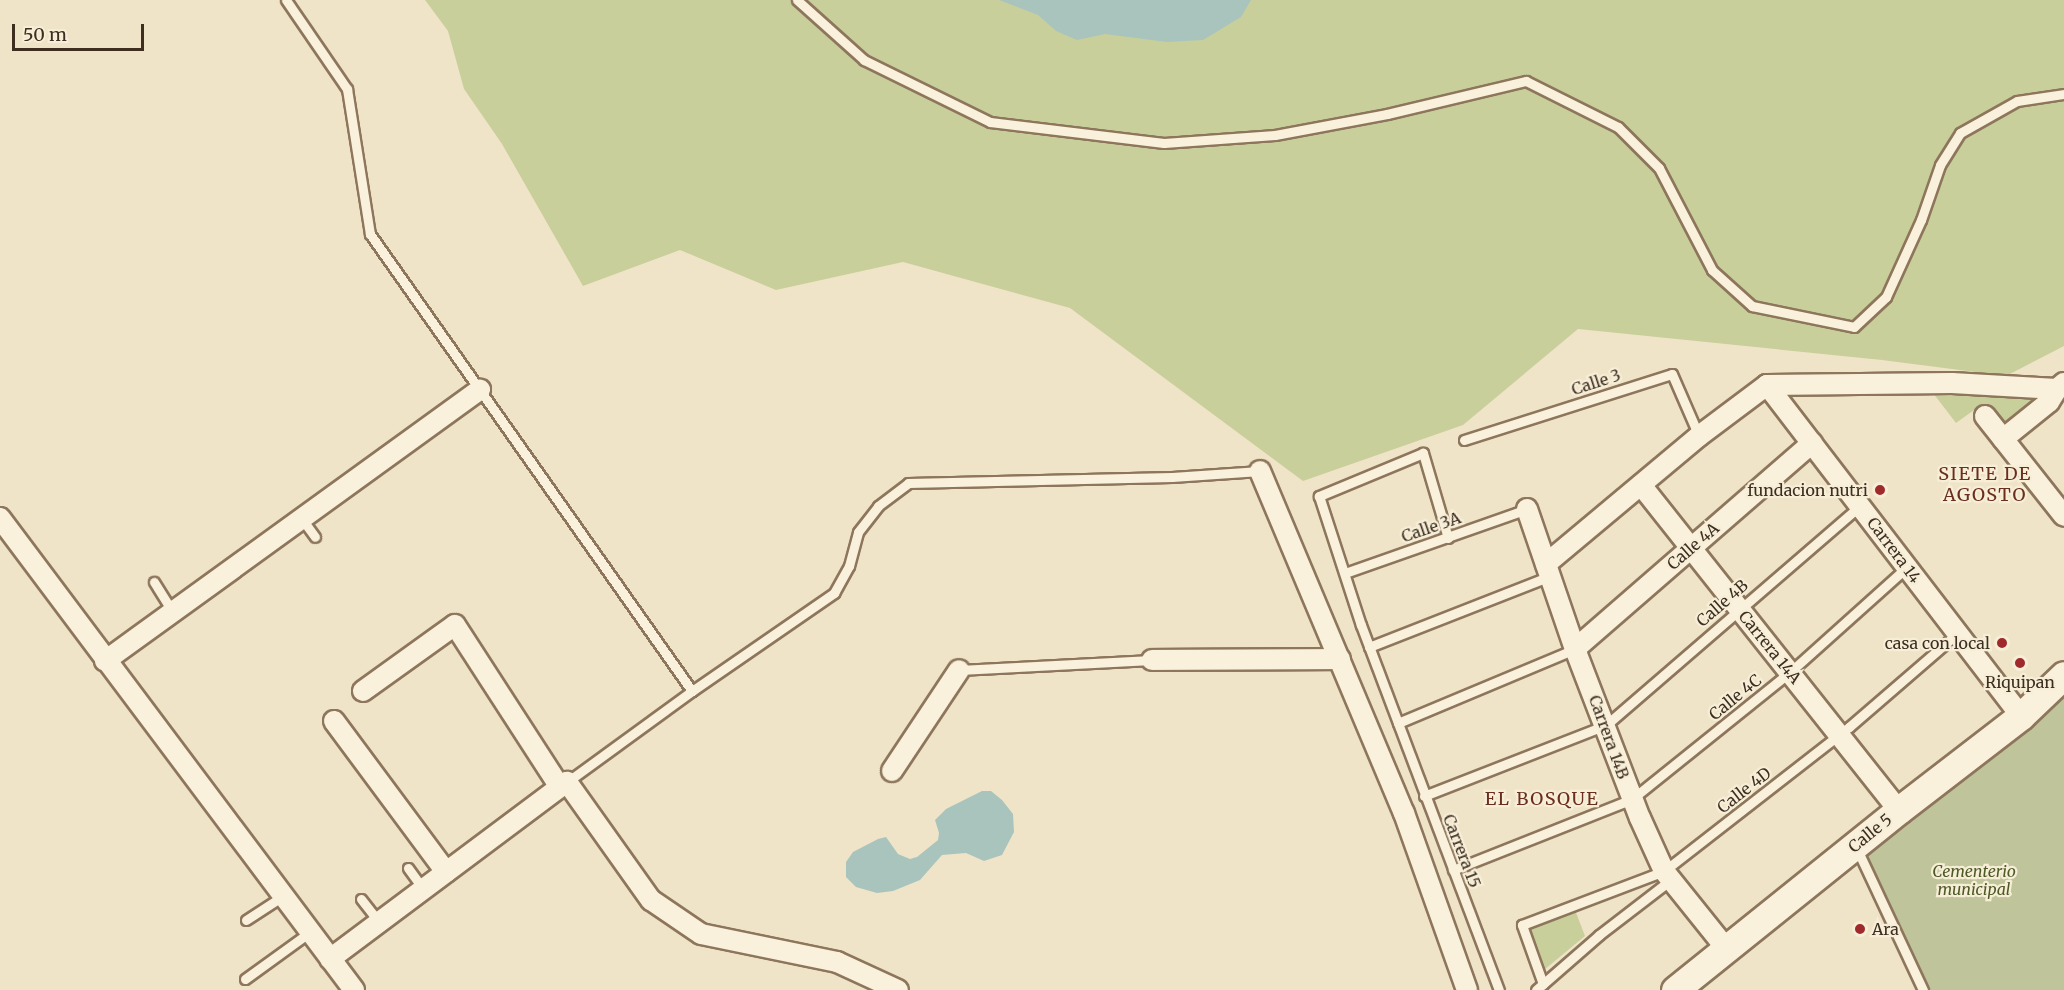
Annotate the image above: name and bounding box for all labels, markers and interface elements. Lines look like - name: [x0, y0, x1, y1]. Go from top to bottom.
- scale bar: [15, 12, 147, 50]
- text: 50 m: [23, 23, 67, 46]
- street label: Calle 3: [1569, 365, 1623, 399]
- district label: SIETE DE AGOSTO: [1938, 464, 2032, 506]
- place label: fundacion nutri: [1747, 480, 1868, 500]
- marker: fundacion nutri: [1873, 483, 1887, 497]
- street label: Calle 3A: [1399, 508, 1463, 546]
- street label: Carrera 14: [1863, 513, 1925, 587]
- street label: Calle 4A: [1663, 518, 1723, 574]
- street label: Calle 4B: [1693, 576, 1751, 630]
- street label: Carrera 14A: [1735, 607, 1805, 687]
- place label: casa con local: [1885, 633, 1990, 653]
- marker: casa con local: [1995, 636, 2009, 650]
- marker: Riquipan: [2013, 656, 2027, 670]
- street label: Calle 4C: [1705, 670, 1765, 724]
- place label: Riquipan: [1985, 672, 2055, 692]
- street label: Carrera 14B: [1585, 693, 1633, 781]
- street label: Calle 4D: [1713, 763, 1775, 817]
- district label: EL BOSQUE: [1485, 788, 1599, 810]
- street label: Calle 5: [1844, 810, 1896, 856]
- street label: Carrera 15: [1439, 812, 1485, 890]
- park label: Cementerio municipal: [1932, 861, 2016, 899]
- place label: Ara: [1872, 919, 1899, 939]
- marker: Ara: [1853, 922, 1867, 936]

